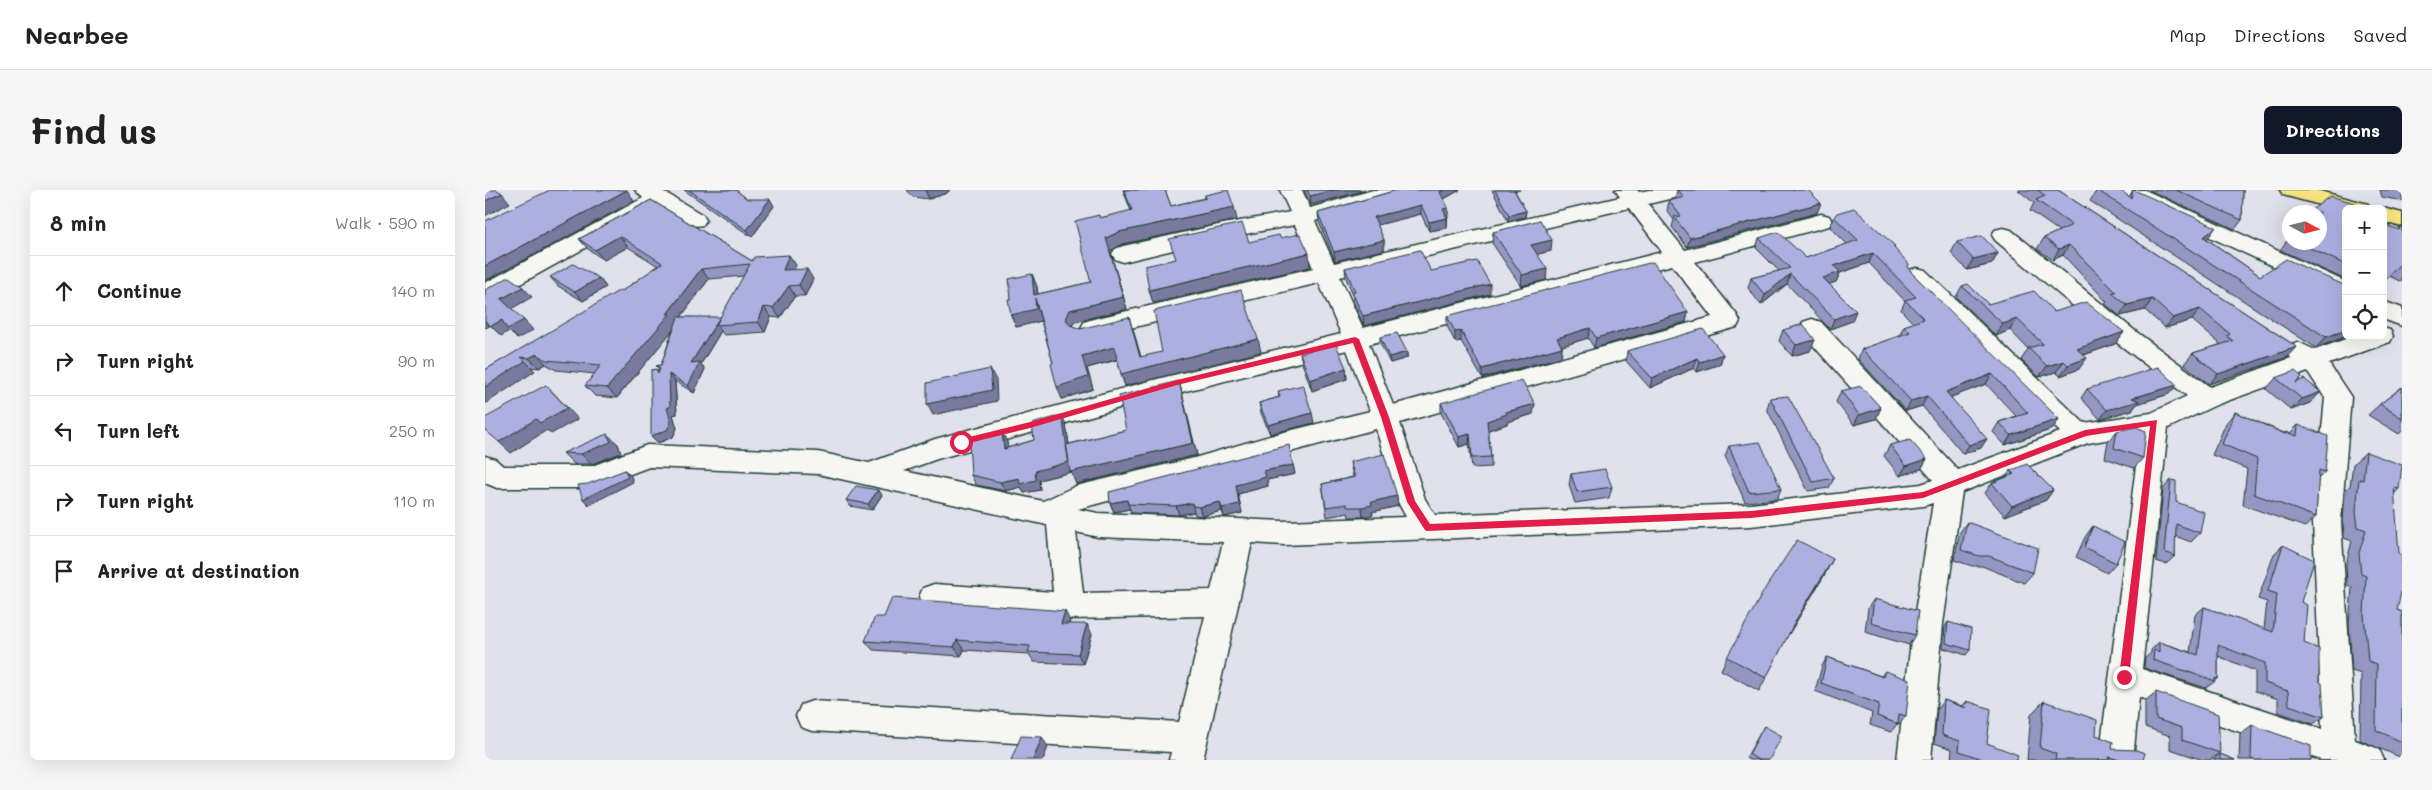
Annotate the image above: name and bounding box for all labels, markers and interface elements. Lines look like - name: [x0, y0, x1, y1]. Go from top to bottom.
- text: Nearbee: [25, 19, 129, 50]
- text: Map: [2169, 23, 2206, 47]
- text: Directions: [2234, 23, 2326, 47]
- text: Saved: [2354, 23, 2407, 47]
- button: Directions: [2264, 106, 2402, 154]
- text: Find us: [30, 107, 157, 153]
- north arrow: [2282, 205, 2327, 250]
- map controls: [2342, 205, 2387, 340]
- button: +: [2342, 205, 2387, 250]
- text: 8 min: [50, 209, 106, 236]
- text: Walk · 590 m: [335, 212, 435, 233]
- button: −: [2342, 250, 2387, 295]
- icon: ahead: [50, 277, 78, 305]
- text: Continue: [97, 278, 182, 303]
- text: 140 m: [391, 280, 435, 301]
- button: locate: [2342, 295, 2387, 340]
- icon: right: [50, 347, 78, 375]
- text: Turn right: [97, 348, 194, 373]
- text: 90 m: [398, 350, 435, 371]
- icon: left: [50, 417, 78, 445]
- text: Turn left: [97, 418, 180, 443]
- text: 250 m: [389, 420, 435, 441]
- route start: [950, 431, 973, 454]
- icon: right: [50, 487, 78, 515]
- text: Turn right: [97, 488, 194, 513]
- text: 110 m: [393, 490, 435, 511]
- icon: arrive: [50, 557, 78, 585]
- text: Arrive at destination: [97, 558, 300, 583]
- route end: [2113, 666, 2136, 689]

